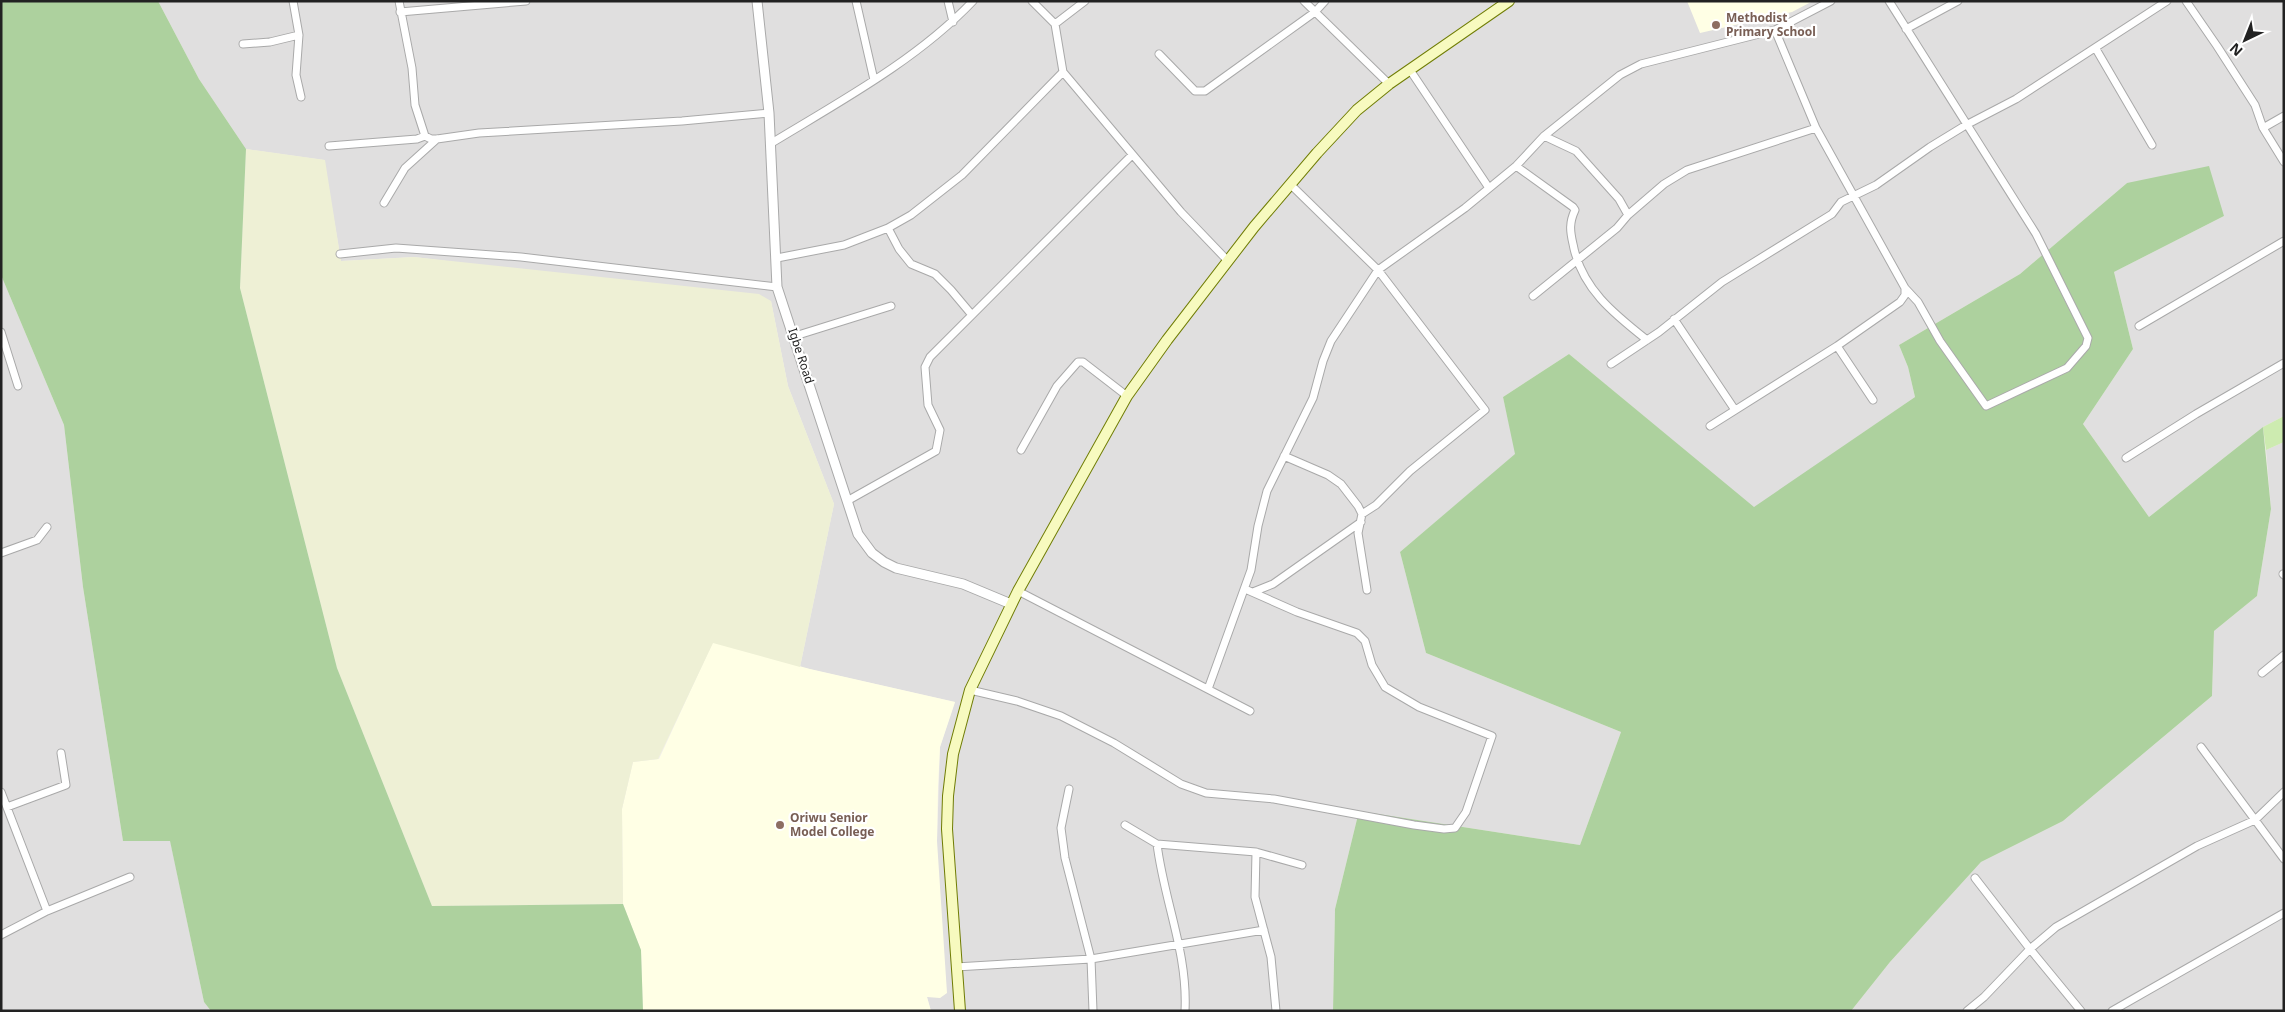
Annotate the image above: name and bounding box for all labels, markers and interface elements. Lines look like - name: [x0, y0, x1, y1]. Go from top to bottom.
- place label: Methodist Primary School: [1726, 9, 1816, 40]
- north arrow: [2220, 15, 2270, 65]
- marker: Methodist Primary School: [1710, 19, 1722, 31]
- text: N: [2225, 39, 2246, 61]
- street label: Igbe Road: [784, 326, 818, 386]
- place label: Oriwu Senior Model College: [790, 809, 875, 840]
- marker: Oriwu Senior Model College: [774, 819, 786, 831]

